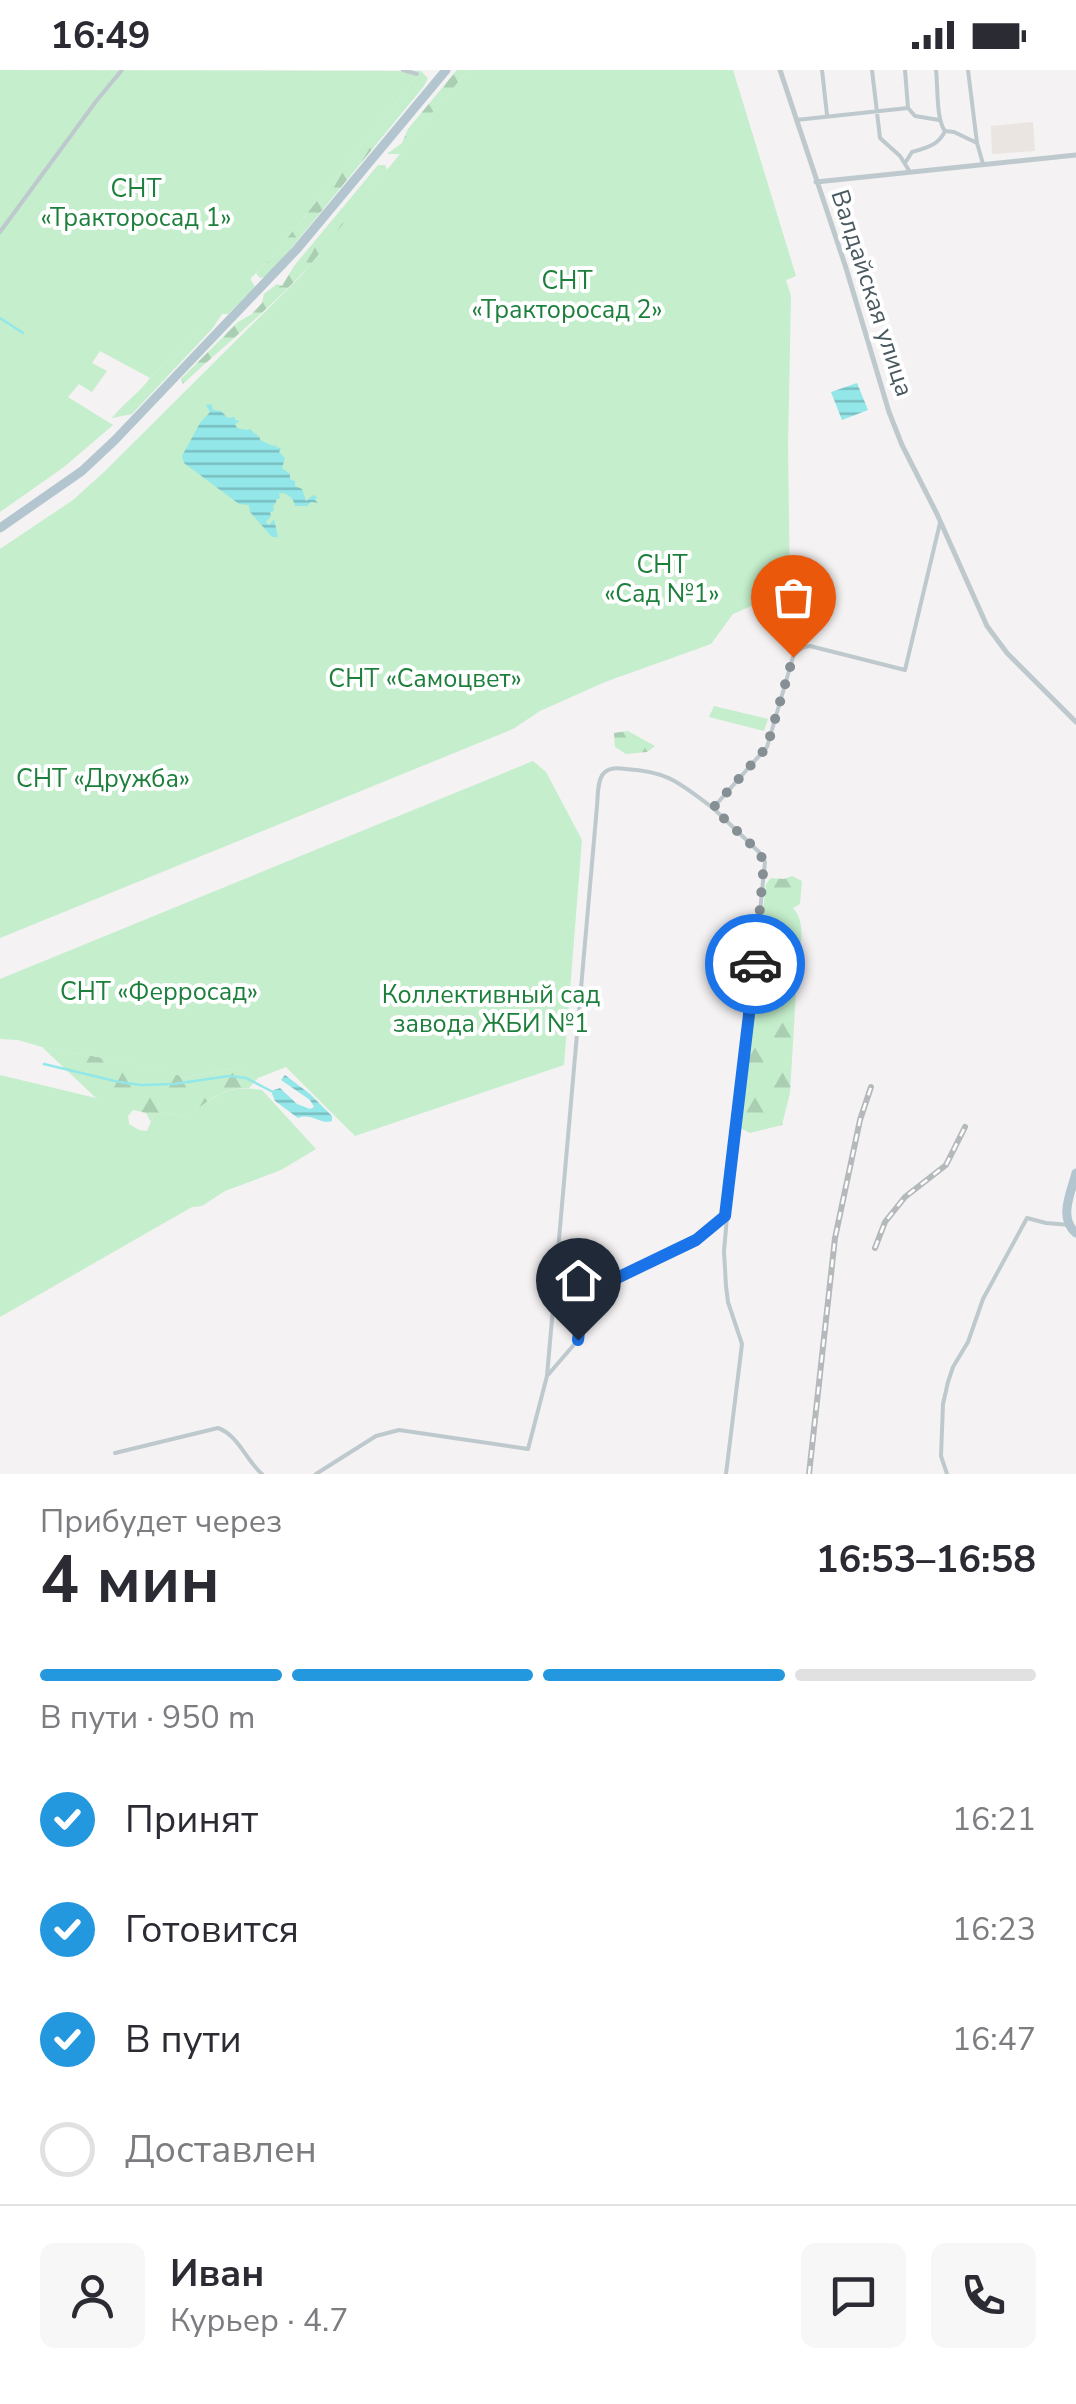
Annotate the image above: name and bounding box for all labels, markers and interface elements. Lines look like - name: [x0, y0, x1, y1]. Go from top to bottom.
- text: 16:49: [50, 10, 151, 61]
- park label: СНТ «Тракторосад 1»: [41, 172, 231, 235]
- street label: Валдайская улица: [823, 185, 921, 401]
- park label: СНТ «Тракторосад 2»: [472, 264, 662, 327]
- park label: СНТ «Сад №1»: [604, 548, 720, 611]
- pin: [751, 555, 836, 658]
- icon: bag: [766, 570, 821, 625]
- park label: СНТ «Самоцвет»: [328, 662, 522, 696]
- park label: СНТ «Дружба»: [16, 762, 190, 796]
- courier: [705, 914, 805, 1014]
- icon: car: [728, 937, 783, 992]
- park label: СНТ «Ферросад»: [60, 975, 258, 1009]
- park label: Коллективный сад завода ЖБИ №1: [382, 978, 600, 1041]
- pin: [536, 1238, 621, 1341]
- icon: home: [551, 1253, 606, 1308]
- text: Прибудет через: [40, 1500, 282, 1543]
- text: 16:53–16:58: [816, 1534, 1036, 1585]
- text: 4 мин: [40, 1536, 220, 1625]
- text: В пути · 950 m: [40, 1696, 255, 1739]
- icon: check: [40, 1792, 95, 1847]
- text: Принят: [125, 1794, 258, 1845]
- text: 16:21: [952, 1798, 1036, 1841]
- icon: check: [40, 1902, 95, 1957]
- text: Готовится: [125, 1904, 299, 1955]
- text: 16:23: [952, 1908, 1036, 1951]
- icon: check: [40, 2012, 95, 2067]
- text: В пути: [125, 2014, 242, 2065]
- text: 16:47: [952, 2018, 1036, 2061]
- text: Доставлен: [125, 2124, 317, 2175]
- button: person: [40, 2243, 145, 2348]
- button: chat: [801, 2243, 906, 2348]
- button: phone: [931, 2243, 1036, 2348]
- text: Иван: [170, 2248, 264, 2299]
- text: Курьер · 4.7: [170, 2299, 348, 2342]

